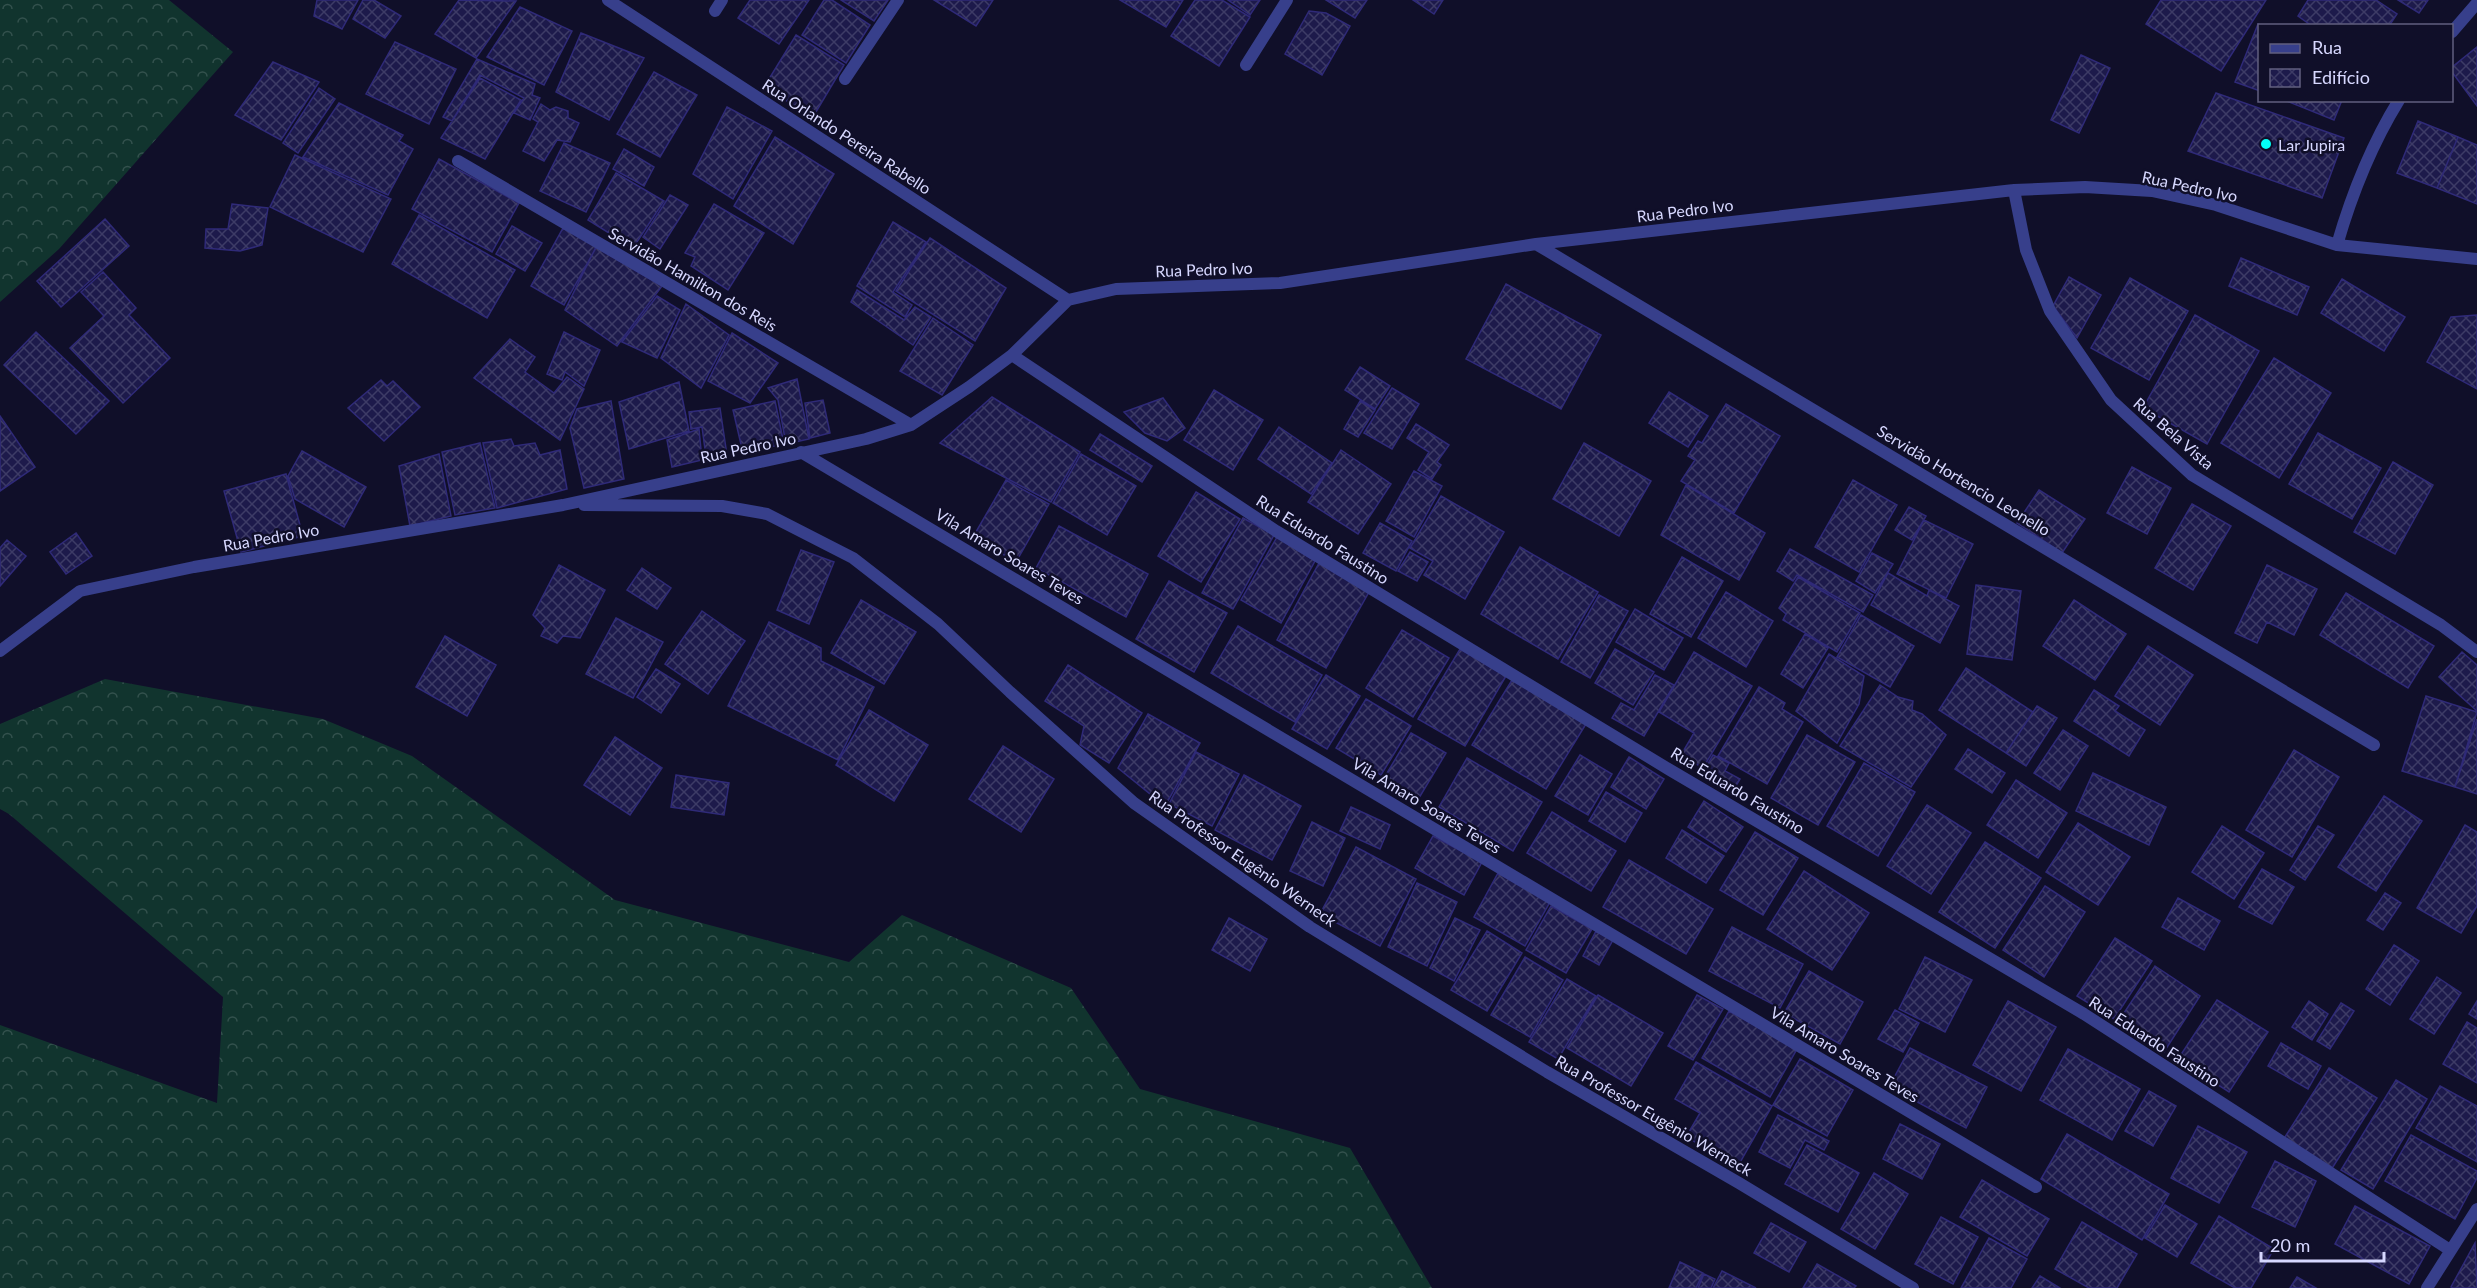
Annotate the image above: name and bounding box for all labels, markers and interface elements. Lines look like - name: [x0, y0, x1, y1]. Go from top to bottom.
- legend: [2258, 24, 2453, 102]
- text: Rua: [2312, 36, 2342, 58]
- text: Edifício: [2312, 66, 2370, 88]
- street label: Rua Orlando Pereira Rabello: [759, 74, 935, 198]
- place label: Lar Jupira: [2278, 135, 2345, 154]
- marker: Lar Jupira: [2259, 137, 2273, 151]
- street label: Rua Pedro Ivo: [2140, 167, 2240, 205]
- street label: Rua Pedro Ivo: [1636, 195, 1734, 225]
- street label: Servidão Hamilton dos Reis: [605, 223, 781, 335]
- street label: Rua Pedro Ivo: [1155, 258, 1253, 280]
- street label: Rua Bela Vista: [2130, 393, 2218, 473]
- street label: Servidão Hortencio Leonello: [1874, 421, 2054, 539]
- street label: Rua Pedro Ivo: [698, 428, 798, 466]
- street label: Rua Eduardo Faustino: [1253, 491, 1393, 587]
- street label: Vila Amaro Soares Teves: [932, 504, 1088, 608]
- street label: Rua Pedro Ivo: [221, 519, 321, 555]
- street label: Rua Eduardo Faustino: [1668, 743, 1808, 837]
- street label: Vila Amaro Soares Teves: [1349, 753, 1505, 857]
- street label: Rua Professor Eugênio Werneck: [1146, 786, 1341, 931]
- street label: Rua Eduardo Faustino: [2086, 991, 2224, 1091]
- street label: Vila Amaro Soares Teves: [1767, 1002, 1923, 1106]
- street label: Rua Professor Eugênio Werneck: [1552, 1051, 1757, 1180]
- scale bar: [2261, 1225, 2384, 1263]
- text: 20 m: [2270, 1234, 2310, 1256]

